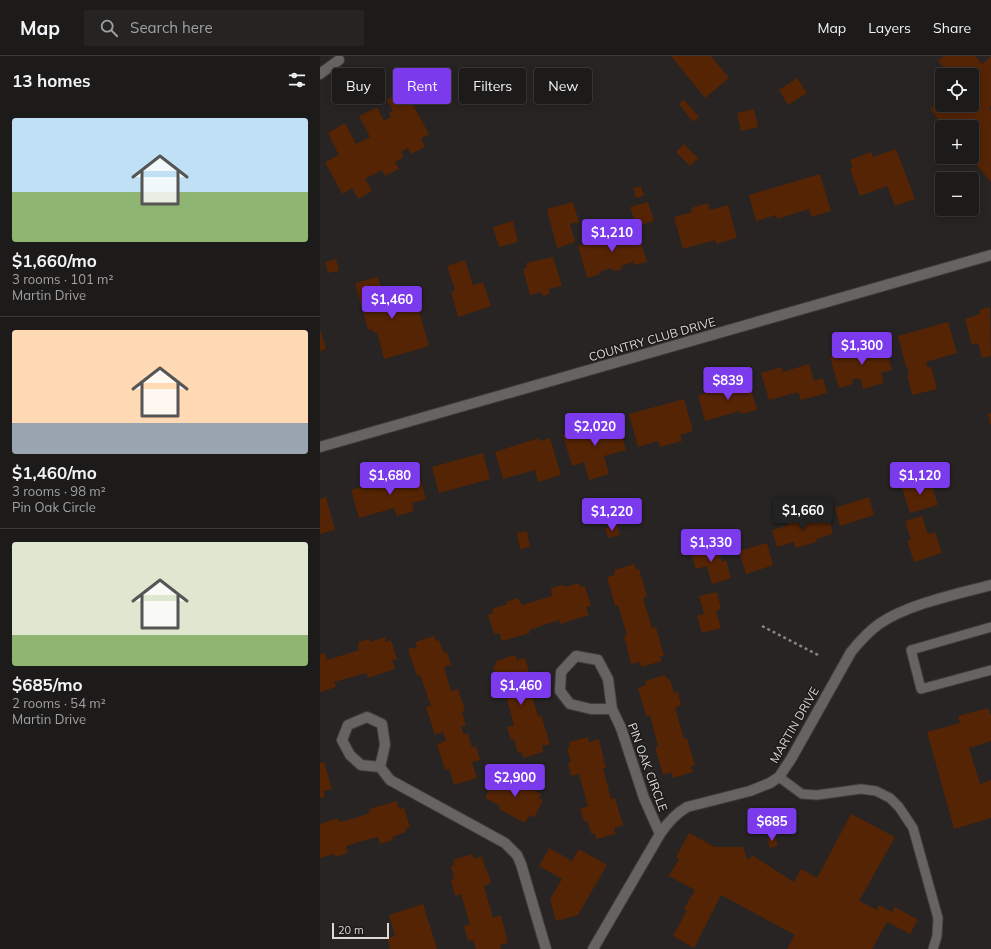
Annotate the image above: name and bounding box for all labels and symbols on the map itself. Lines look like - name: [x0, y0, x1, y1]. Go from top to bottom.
- pin: $1,210: [579, 219, 645, 253]
- pin: $1,460: [359, 286, 425, 320]
- street label: COUNTRY CLUB DRIVE: [587, 314, 717, 364]
- pin: $1,300: [829, 332, 895, 366]
- pin: $839: [704, 367, 752, 401]
- pin: $2,020: [562, 413, 628, 447]
- pin: $1,680: [357, 462, 423, 496]
- pin: $1,120: [887, 462, 953, 496]
- pin: $1,660: [770, 497, 836, 531]
- pin: $1,220: [579, 498, 645, 532]
- pin: $1,330: [678, 529, 744, 563]
- pin: $1,460: [488, 672, 554, 706]
- street label: MARTIN DRIVE: [766, 684, 822, 766]
- street label: PIN OAK CIRCLE: [625, 721, 671, 813]
- pin: $2,900: [482, 764, 548, 798]
- pin: $685: [748, 808, 796, 842]
- scale bar: [332, 921, 389, 940]

